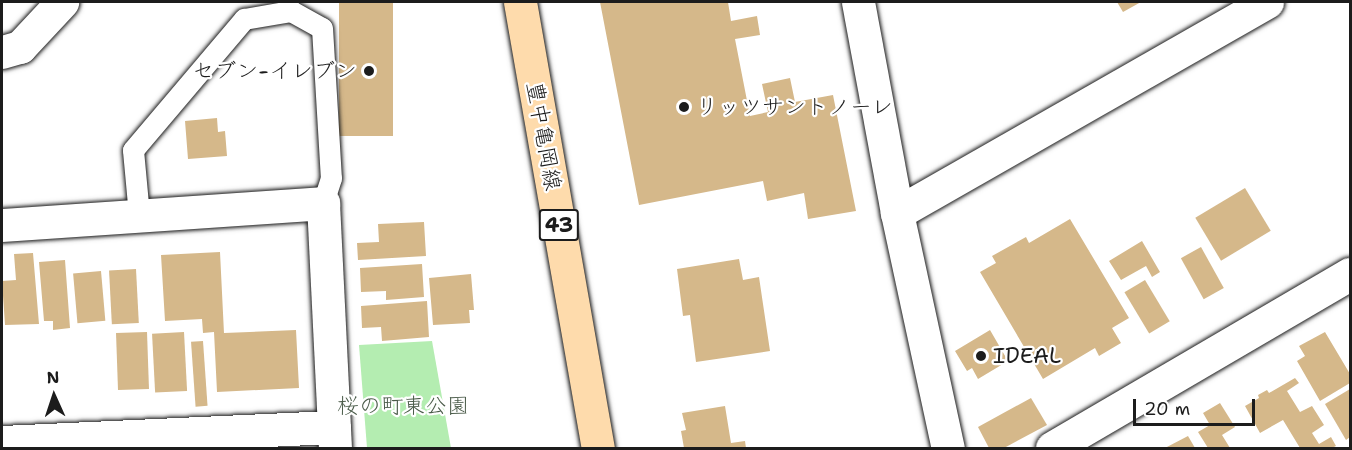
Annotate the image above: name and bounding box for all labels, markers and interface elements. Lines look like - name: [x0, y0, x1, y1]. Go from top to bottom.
- place label: セブン-イレブン: [192, 58, 357, 84]
- marker: セブン-イレブン: [362, 64, 376, 78]
- street label: 豊中亀岡線: [521, 80, 567, 192]
- place label: リッツサントノーレ: [696, 94, 894, 120]
- marker: リッツサントノーレ: [677, 100, 691, 114]
- road number: 43: [538, 207, 580, 243]
- place label: IDEAL: [993, 343, 1061, 369]
- marker: IDEAL: [974, 349, 988, 363]
- north arrow: [24, 366, 84, 426]
- text: N: [46, 367, 60, 388]
- scale bar: [1136, 387, 1258, 425]
- park label: 桜の町東公園: [337, 393, 469, 419]
- text: 20 m: [1144, 397, 1190, 421]

